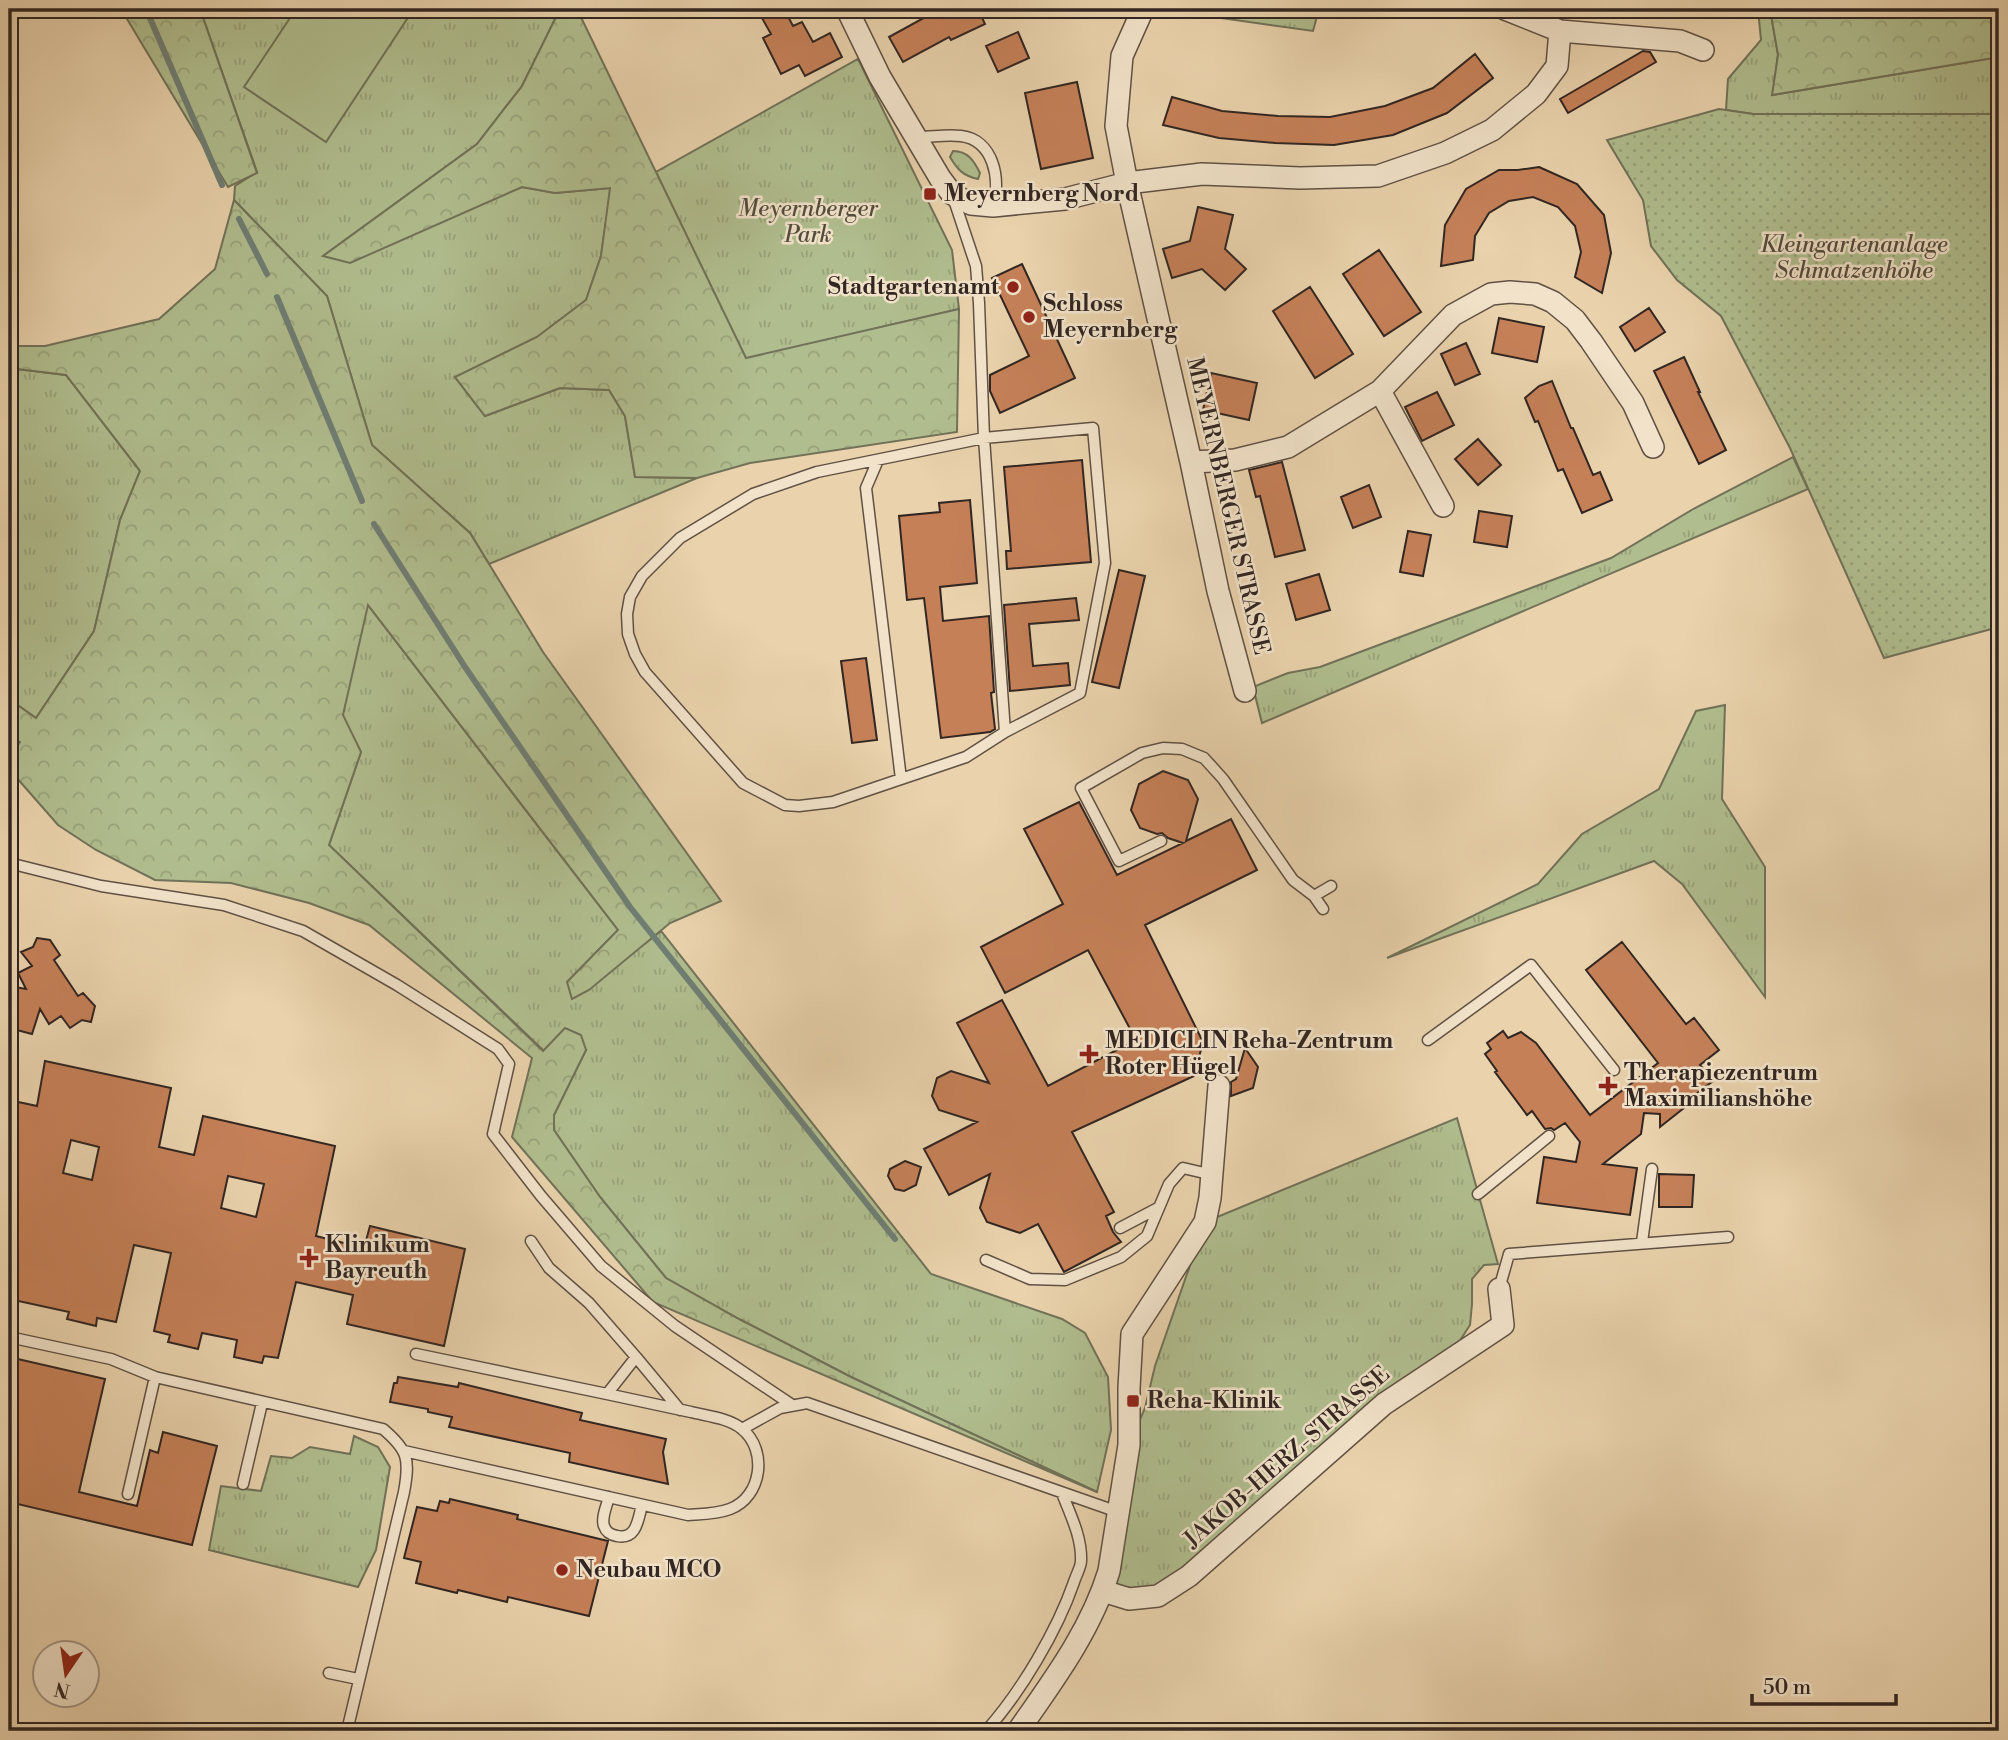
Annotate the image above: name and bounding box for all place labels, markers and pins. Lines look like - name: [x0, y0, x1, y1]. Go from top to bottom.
- place label: Meyernberg Nord: [944, 180, 1140, 208]
- marker: Meyernberg Nord: [922, 186, 938, 202]
- place label: Stadtgartenamt: [828, 273, 1000, 301]
- marker: Stadtgartenamt: [1005, 279, 1021, 295]
- place label: Schloss Meyernberg: [1043, 290, 1178, 344]
- marker: Schloss Meyernberg: [1021, 309, 1037, 325]
- place label: MEDICLIN Reha-Zentrum Roter Hügel: [1105, 1027, 1393, 1081]
- marker: MEDICLIN Reha-Zentrum Roter Hügel: [1079, 1044, 1099, 1064]
- place label: Therapiezentrum Maximilianshöhe: [1624, 1059, 1818, 1113]
- marker: Therapiezentrum Maximilianshöhe: [1598, 1076, 1618, 1096]
- place label: Klinikum Bayreuth: [325, 1231, 430, 1285]
- marker: Klinikum Bayreuth: [299, 1248, 319, 1268]
- place label: Reha-Klinik: [1147, 1387, 1282, 1415]
- marker: Reha-Klinik: [1125, 1393, 1141, 1409]
- place label: Neubau MCO: [576, 1556, 722, 1584]
- marker: Neubau MCO: [554, 1562, 570, 1578]

